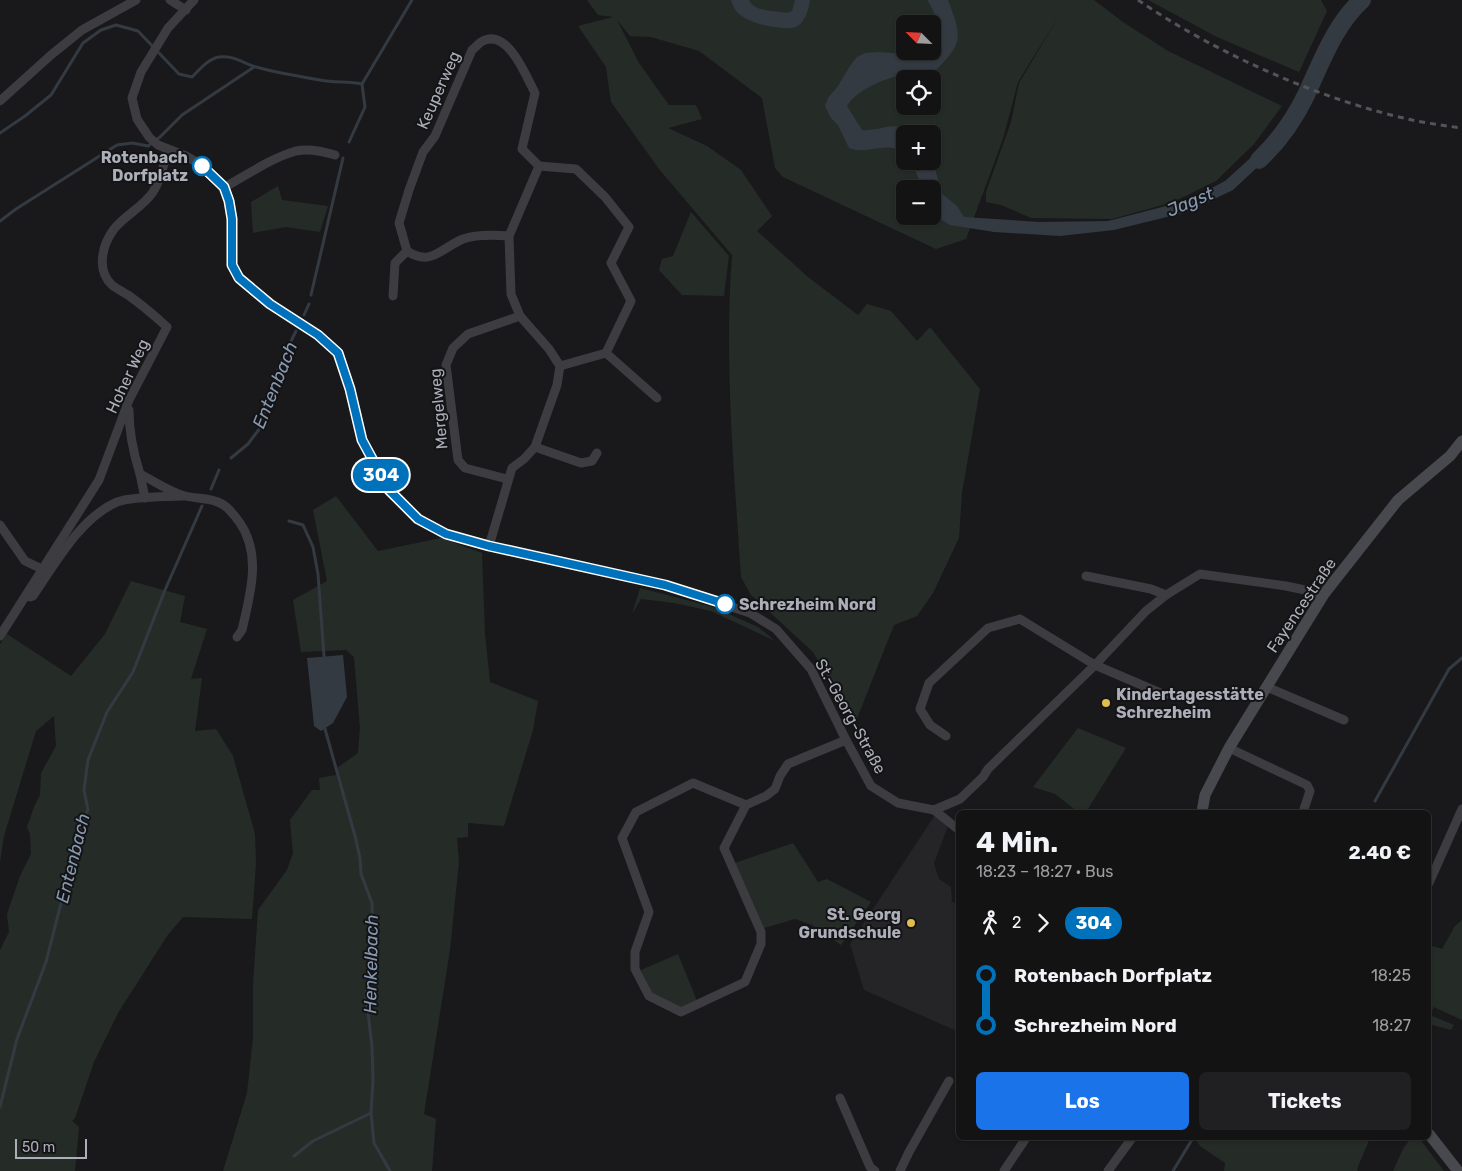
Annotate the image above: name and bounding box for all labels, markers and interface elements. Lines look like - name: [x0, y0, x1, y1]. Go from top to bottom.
- north arrow: [896, 15, 941, 60]
- map controls: [896, 15, 941, 225]
- street label: Keuperweg: [413, 48, 464, 132]
- button: locate: [896, 70, 941, 115]
- button: +: [896, 125, 941, 170]
- place label: Rotenbach Dorfplatz: [101, 148, 188, 185]
- marker: Rotenbach Dorfplatz: [192, 156, 212, 176]
- button: −: [896, 180, 941, 225]
- water label: Jagst: [1163, 182, 1218, 222]
- street label: Hoher Weg: [102, 336, 153, 416]
- water label: Entenbach: [248, 338, 302, 432]
- street label: Mergelweg: [425, 368, 451, 450]
- line badge: 304: [352, 459, 410, 491]
- text: 304: [363, 464, 399, 486]
- street label: Fayencestraße: [1263, 554, 1340, 656]
- marker: Schrezheim Nord: [715, 594, 735, 614]
- place label: Schrezheim Nord: [739, 595, 876, 614]
- street label: St.-Georg-Straße: [811, 655, 890, 777]
- place label: Kindertagesstätte Schrezheim: [1116, 685, 1264, 722]
- marker: Kindertagesstätte Schrezheim: [1100, 697, 1112, 709]
- water label: Entenbach: [51, 811, 95, 905]
- text: 4 Min.: [976, 826, 1058, 859]
- text: 2.40 €: [1349, 841, 1411, 864]
- text: 18:23 – 18:27 · Bus: [976, 862, 1113, 881]
- place label: St. Georg Grundschule: [799, 905, 901, 942]
- icon: walk: [976, 909, 1004, 937]
- icon: forward: [1029, 909, 1057, 937]
- text: 304: [1075, 912, 1112, 934]
- text: 2: [1012, 913, 1021, 932]
- water label: Henkelbach: [359, 914, 383, 1014]
- marker: St. Georg Grundschule: [905, 917, 917, 929]
- text: Rotenbach Dorfplatz: [1014, 964, 1212, 987]
- text: 18:25: [1371, 966, 1411, 985]
- text: Schrezheim Nord: [1014, 1014, 1177, 1037]
- text: 18:27: [1372, 1016, 1411, 1035]
- button: Los: [976, 1072, 1189, 1130]
- button: Tickets: [1199, 1072, 1411, 1130]
- scale bar: [15, 1136, 88, 1159]
- text: 50 m: [22, 1139, 55, 1156]

